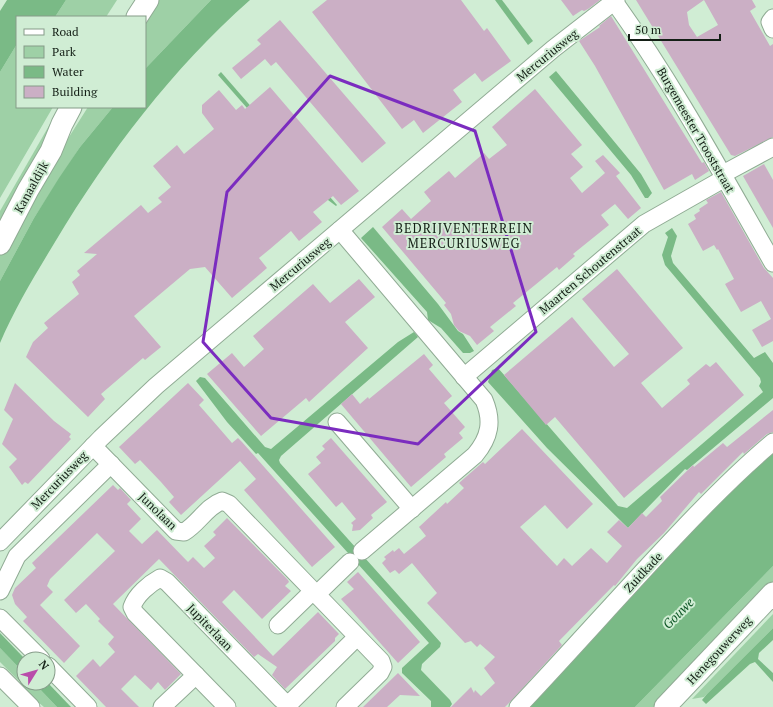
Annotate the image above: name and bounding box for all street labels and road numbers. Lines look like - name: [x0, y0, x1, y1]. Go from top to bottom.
- street label: Mercuriusweg: [513, 25, 581, 84]
- street label: Burgemeester Trooststraat: [654, 65, 738, 196]
- street label: Kanaaldijk: [11, 158, 52, 215]
- street label: Maarten Schoutenstraat: [536, 223, 645, 317]
- street label: Mercuriusweg: [267, 234, 334, 294]
- street label: Mercuriusweg: [28, 447, 91, 512]
- street label: Junolaan: [136, 489, 180, 533]
- street label: Zuidkade: [621, 549, 665, 595]
- street label: Jupiterlaan: [184, 600, 236, 654]
- street label: Henegouwerweg: [683, 612, 755, 687]

